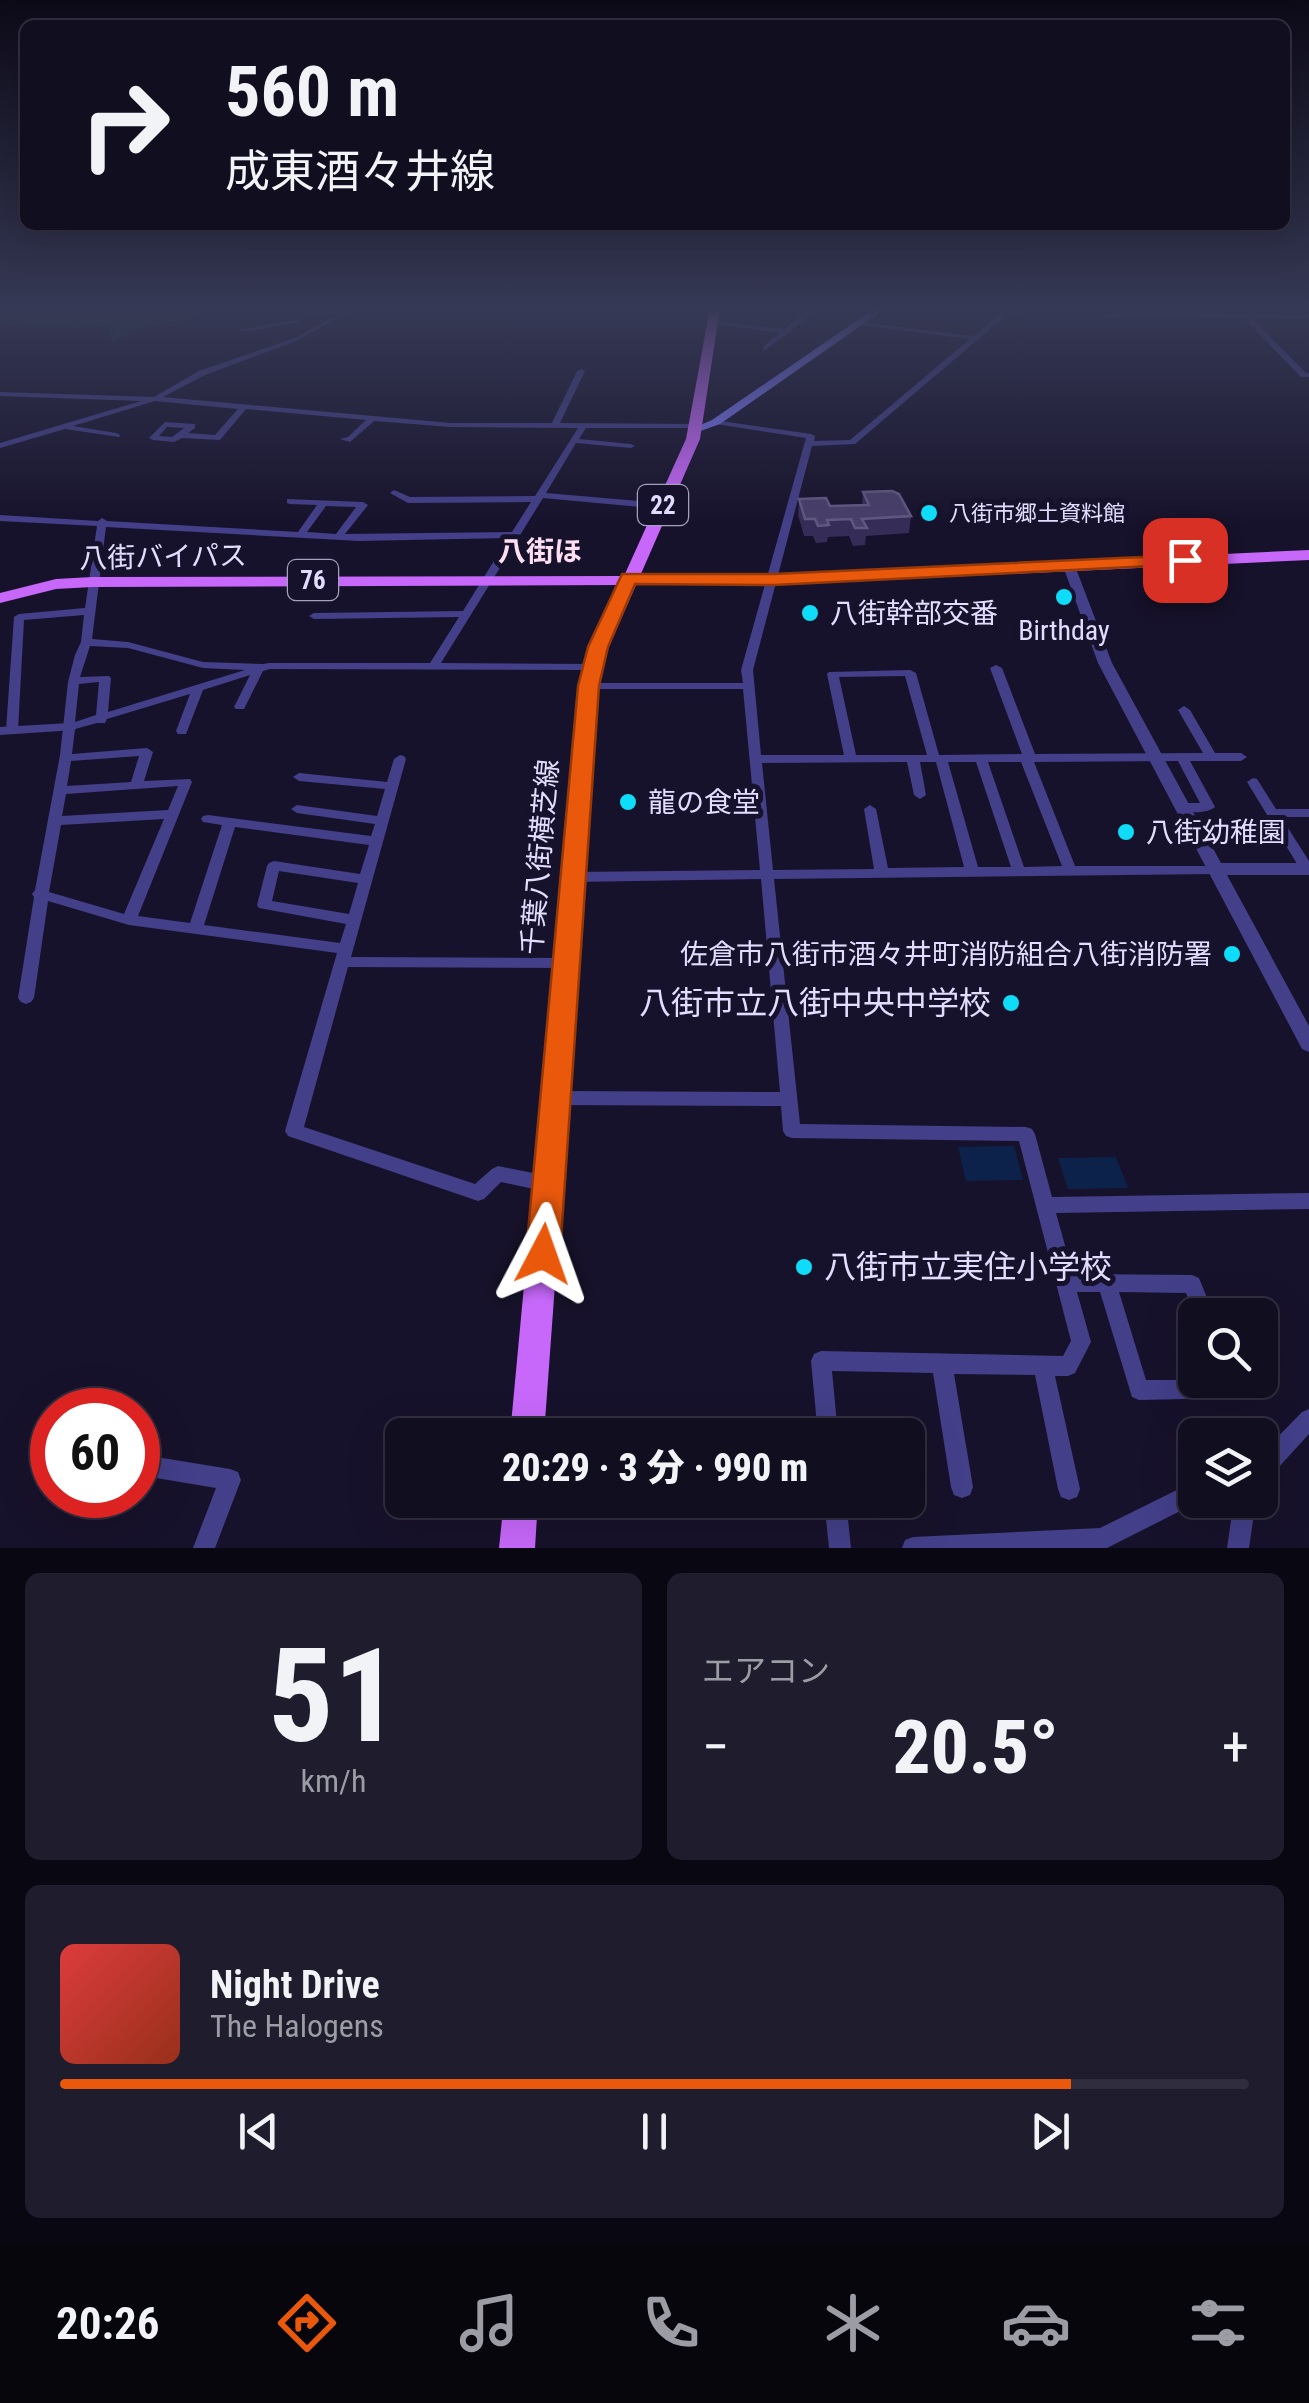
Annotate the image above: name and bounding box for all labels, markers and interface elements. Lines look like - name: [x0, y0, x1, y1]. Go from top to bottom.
- text: 560 m: [225, 51, 399, 133]
- icon: right: [60, 60, 190, 190]
- text: 成東酒々井線: [225, 145, 495, 198]
- road number: 22: [638, 485, 688, 525]
- place label: 八街市郷土資料館: [949, 501, 1125, 526]
- marker: 八街市郷土資料館: [918, 502, 940, 524]
- pin: [1143, 518, 1228, 603]
- icon: arrive: [1158, 533, 1213, 588]
- district label: 八街ほ: [498, 535, 582, 568]
- street label: 八街バイパス: [79, 539, 247, 575]
- road number: 76: [288, 560, 338, 600]
- marker: Birthday: [1053, 586, 1075, 608]
- place label: 八街幹部交番: [830, 597, 998, 630]
- marker: 八街幹部交番: [799, 602, 821, 624]
- place label: Birthday: [1018, 614, 1110, 647]
- street label: 千葉八街横芝線: [515, 758, 565, 956]
- place label: 龍の食堂: [648, 786, 760, 819]
- marker: 龍の食堂: [617, 791, 639, 813]
- place label: 八街幼稚園: [1146, 816, 1286, 849]
- marker: 八街幼稚園: [1115, 821, 1137, 843]
- place label: 佐倉市八街市酒々井町消防組合八街消防署: [680, 938, 1212, 971]
- marker: 佐倉市八街市酒々井町消防組合八街消防署: [1221, 943, 1243, 965]
- place label: 八街市立八街中央中学校: [639, 984, 991, 1022]
- marker: 八街市立八街中央中学校: [1000, 992, 1022, 1014]
- position arrow: [491, 1202, 595, 1306]
- place label: 八街市立実住小学校: [824, 1248, 1112, 1286]
- marker: 八街市立実住小学校: [793, 1256, 815, 1278]
- map controls: [1178, 1298, 1278, 1518]
- button: search: [1178, 1298, 1278, 1398]
- speed limit sign: 60: [30, 1388, 160, 1518]
- button: layers: [1178, 1418, 1278, 1518]
- text: 20:29 · 3 分 · 990 m: [502, 1446, 808, 1490]
- text: 51: [268, 1620, 399, 1773]
- text: エアコン: [702, 1652, 830, 1690]
- text: 20.5°: [893, 1703, 1059, 1791]
- text: −: [702, 1715, 730, 1779]
- text: +: [1222, 1715, 1249, 1779]
- text: km/h: [301, 1762, 366, 1800]
- text: Night Drive: [210, 1963, 380, 2007]
- text: The Halogens: [210, 2007, 384, 2045]
- icon: previous: [231, 2104, 286, 2159]
- icon: pause: [627, 2104, 682, 2159]
- icon: next: [1023, 2104, 1078, 2159]
- icon: directions: [272, 2288, 342, 2358]
- icon: music: [454, 2288, 524, 2358]
- icon: phone: [636, 2288, 706, 2358]
- icon: climate: [818, 2288, 888, 2358]
- icon: car: [1001, 2288, 1071, 2358]
- icon: filters: [1183, 2288, 1253, 2358]
- text: 20:26: [56, 2297, 159, 2350]

